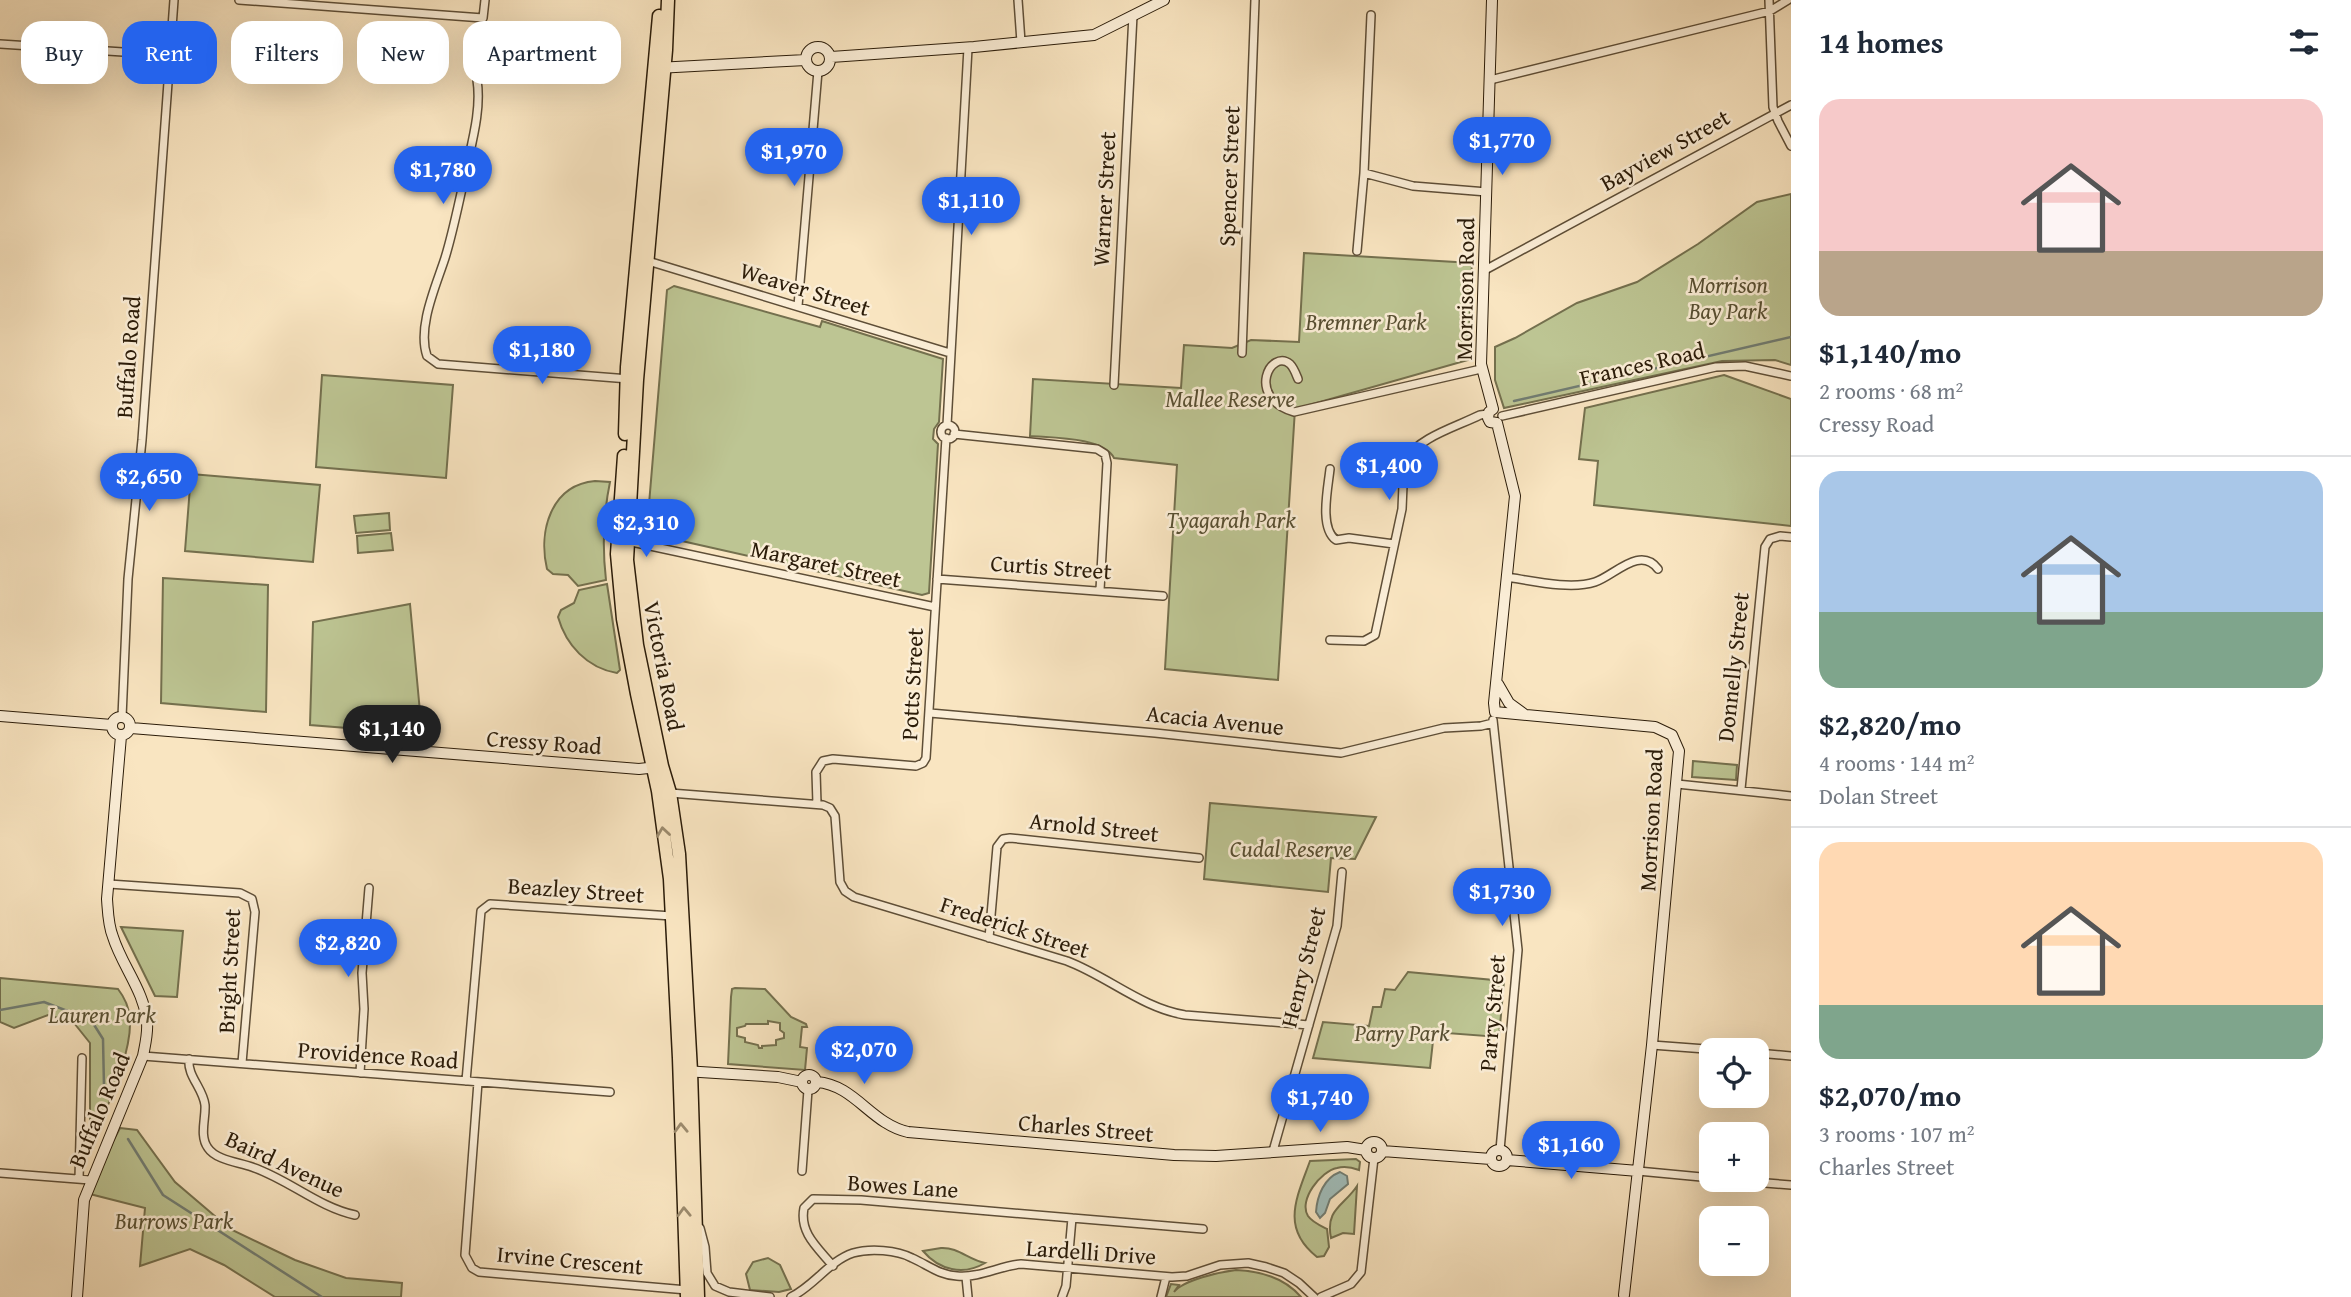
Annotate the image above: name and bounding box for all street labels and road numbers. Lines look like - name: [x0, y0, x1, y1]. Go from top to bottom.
- street label: Bayview Street: [1594, 100, 1736, 199]
- street label: Spencer Street: [1210, 105, 1247, 247]
- street label: Warner Street: [1083, 130, 1124, 267]
- street label: Morrison Road: [1447, 217, 1482, 361]
- street label: Weaver Street: [736, 253, 874, 324]
- street label: Buffalo Road: [107, 294, 148, 419]
- street label: Frances Road: [1576, 333, 1708, 394]
- street label: Margaret Street: [748, 531, 904, 596]
- street label: Curtis Street: [989, 546, 1113, 587]
- street label: Donnelly Street: [1708, 591, 1757, 743]
- street label: Victoria Road: [636, 598, 693, 734]
- street label: Potts Street: [892, 627, 931, 741]
- street label: Acacia Avenue: [1145, 696, 1286, 743]
- street label: Cressy Road: [485, 721, 603, 762]
- street label: Morrison Road: [1630, 747, 1671, 892]
- street label: Arnold Street: [1028, 803, 1160, 850]
- street label: Beazley Street: [507, 868, 645, 911]
- street label: Frederick Street: [936, 887, 1094, 966]
- street label: Henry Street: [1272, 903, 1333, 1031]
- street label: Bright Street: [209, 908, 248, 1034]
- street label: Parry Street: [1470, 953, 1513, 1073]
- street label: Providence Road: [297, 1032, 460, 1077]
- street label: Buffalo Road: [59, 1046, 138, 1173]
- street label: Charles Street: [1017, 1105, 1155, 1150]
- street label: Baird Avenue: [220, 1122, 350, 1205]
- street label: Bowes Lane: [846, 1165, 960, 1206]
- street label: Lardelli Drive: [1025, 1230, 1157, 1273]
- street label: Irvine Crescent: [495, 1237, 645, 1282]

